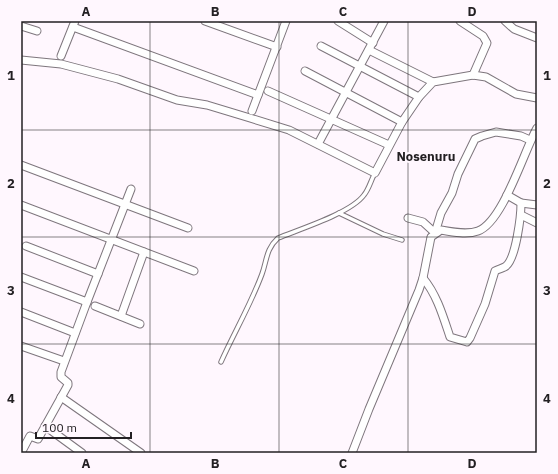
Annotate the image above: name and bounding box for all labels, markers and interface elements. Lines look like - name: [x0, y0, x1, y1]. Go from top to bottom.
- text: A: [82, 3, 91, 20]
- text: B: [211, 3, 220, 20]
- text: C: [339, 3, 348, 20]
- text: D: [467, 3, 477, 20]
- text: 1: [7, 67, 15, 84]
- text: 1: [543, 67, 551, 84]
- district label: Nosenuru: [396, 148, 456, 165]
- text: 2: [7, 175, 15, 192]
- text: 2: [543, 175, 551, 192]
- text: 3: [7, 282, 15, 299]
- text: 3: [543, 282, 551, 299]
- text: 4: [7, 390, 15, 407]
- text: 4: [543, 390, 551, 407]
- scale bar: [36, 414, 131, 440]
- text: 100 m: [42, 420, 77, 435]
- text: A: [82, 455, 91, 472]
- text: B: [211, 455, 220, 472]
- text: C: [339, 455, 348, 472]
- text: D: [467, 455, 477, 472]

